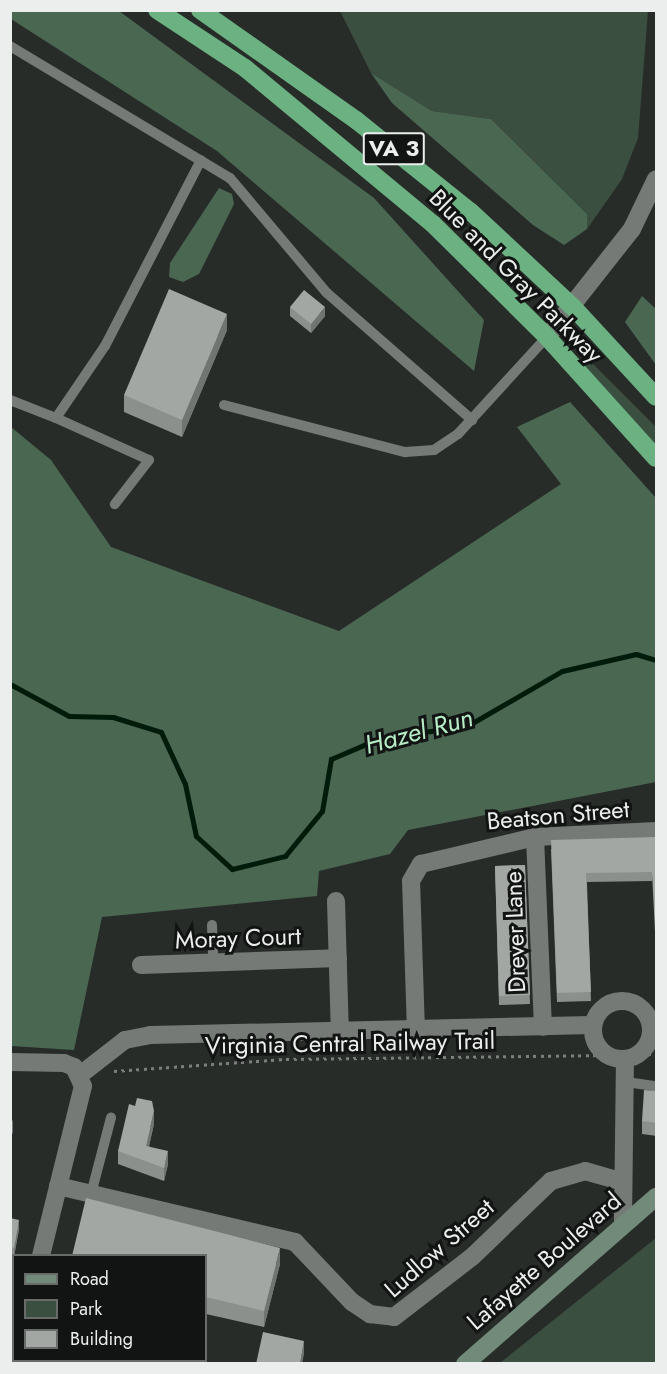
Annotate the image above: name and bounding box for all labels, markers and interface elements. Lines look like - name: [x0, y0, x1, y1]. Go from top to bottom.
- road number: VA 3: [362, 130, 426, 168]
- street label: Blue and Gray Parkway: [423, 183, 609, 369]
- water label: Hazel Run: [361, 703, 477, 761]
- street label: Beatson Street: [486, 794, 630, 836]
- street label: Drever Lane: [498, 871, 532, 993]
- street label: Moray Court: [174, 921, 302, 955]
- street label: Virginia Central Railway Trail: [205, 1026, 495, 1060]
- street label: Lafayette Boulevard: [461, 1186, 627, 1336]
- street label: Ludlow Street: [378, 1193, 500, 1303]
- legend: [12, 1254, 207, 1362]
- text: Road: [70, 1266, 109, 1292]
- text: Park: [70, 1296, 102, 1322]
- text: Building: [70, 1326, 133, 1352]

